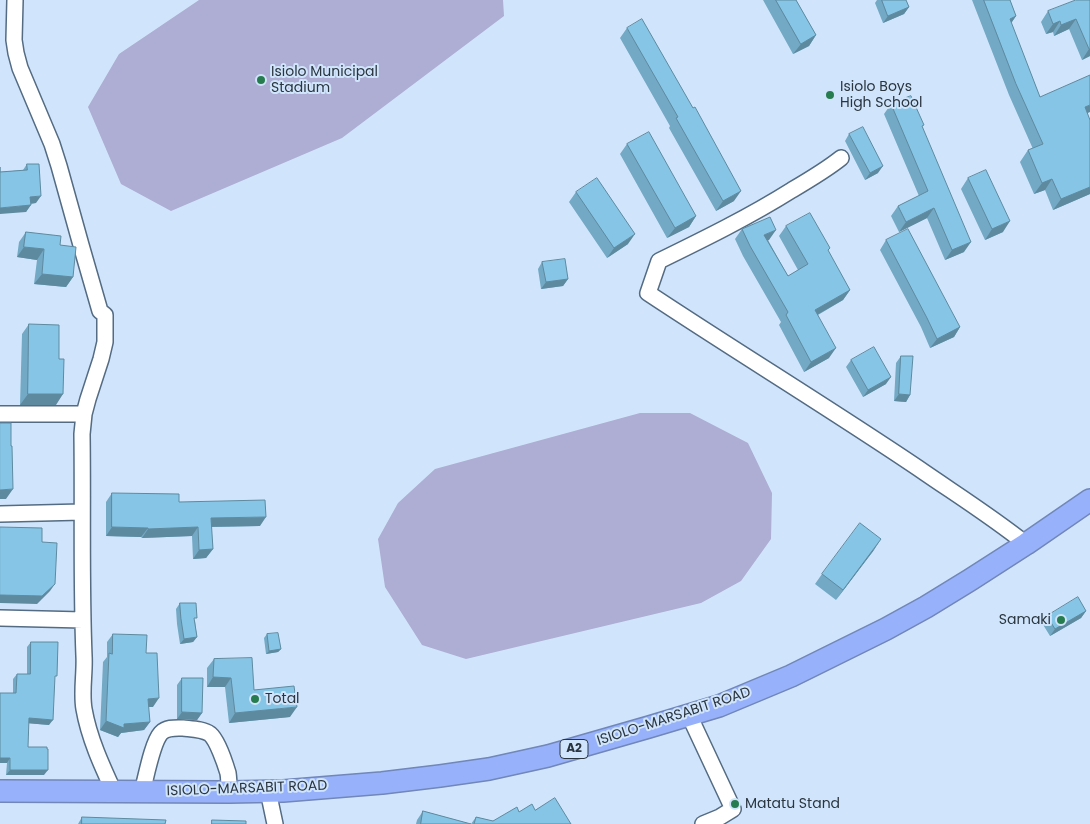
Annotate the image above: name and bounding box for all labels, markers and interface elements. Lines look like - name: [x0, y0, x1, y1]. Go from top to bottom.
- place label: Isiolo Municipal Stadium: [271, 64, 378, 96]
- marker: Isiolo Municipal Stadium: [255, 74, 267, 86]
- place label: Isiolo Boys High School: [840, 79, 922, 111]
- marker: Isiolo Boys High School: [824, 89, 836, 101]
- place label: Samaki: [999, 612, 1051, 628]
- marker: Samaki: [1055, 614, 1067, 626]
- street label: ISIOLO-MARSABIT ROAD: [595, 684, 753, 750]
- place label: Total: [265, 691, 300, 707]
- marker: Total: [249, 693, 261, 705]
- road number: A2: [560, 740, 588, 759]
- street label: ISIOLO-MARSABIT ROAD: [166, 778, 328, 800]
- place label: Matatu Stand: [745, 796, 840, 812]
- marker: Matatu Stand: [729, 798, 741, 810]

